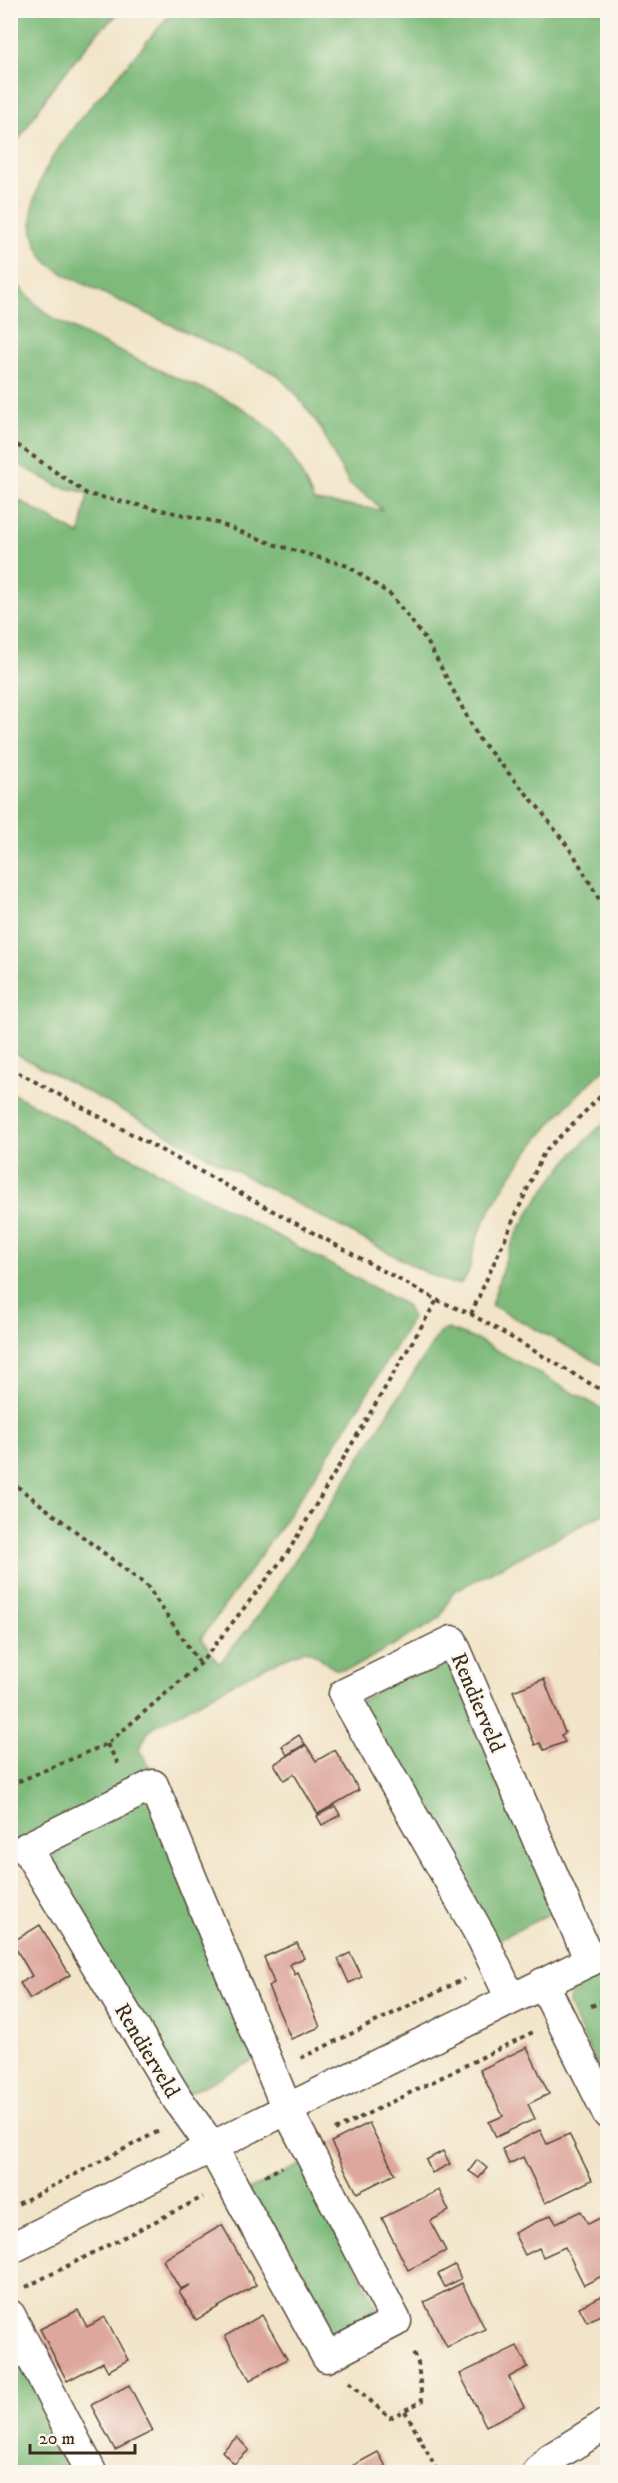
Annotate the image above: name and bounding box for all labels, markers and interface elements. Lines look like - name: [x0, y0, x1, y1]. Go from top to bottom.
- street label: Rendierveld: [445, 1649, 511, 1756]
- street label: Rendierveld: [108, 1999, 185, 2103]
- scale bar: [30, 2417, 135, 2455]
- text: 20 m: [39, 2428, 75, 2450]

